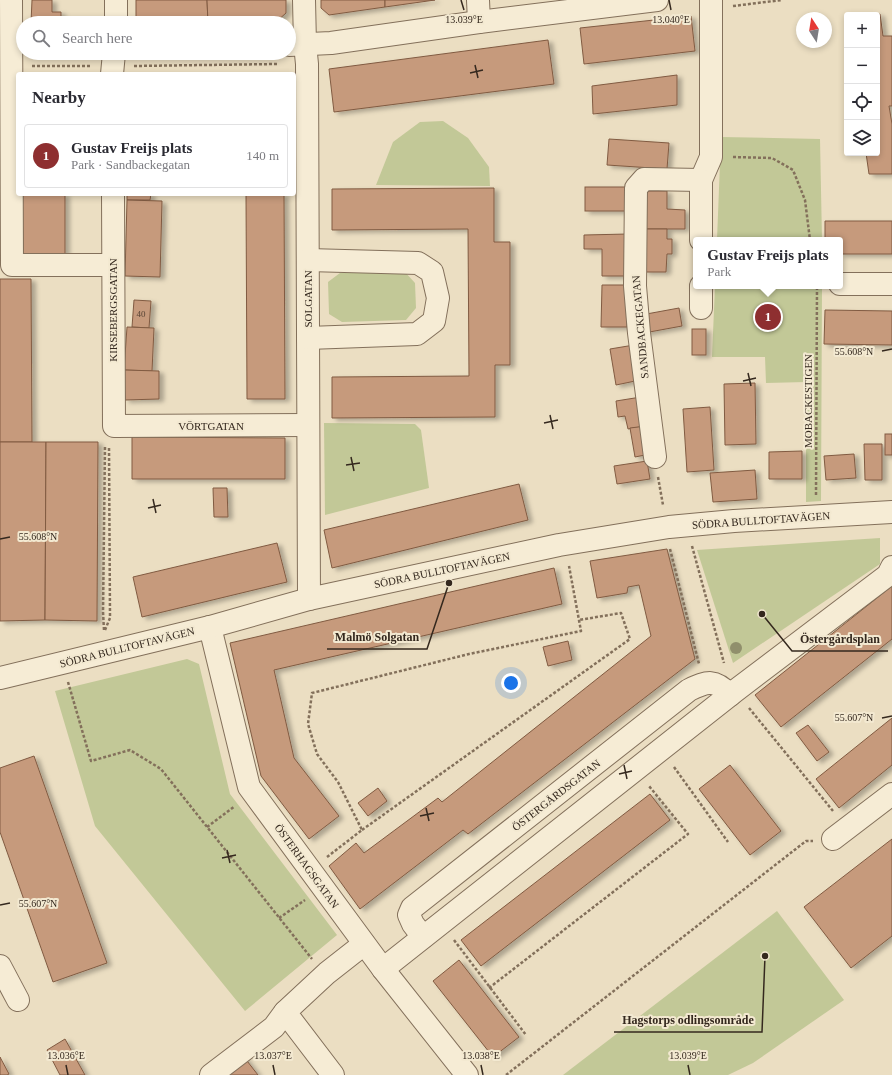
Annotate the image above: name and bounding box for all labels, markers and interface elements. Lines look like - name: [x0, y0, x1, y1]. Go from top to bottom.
- north arrow: [796, 12, 832, 48]
- map controls: [844, 12, 880, 156]
- button: +: [844, 12, 880, 48]
- text: 13.039°E: [445, 14, 483, 25]
- text: 13.040°E: [652, 14, 690, 25]
- search box: [16, 16, 296, 60]
- icon: search: [30, 27, 52, 49]
- text: Search here: [62, 30, 132, 46]
- button: −: [844, 48, 880, 84]
- button: locate: [844, 84, 880, 120]
- text: Nearby: [32, 88, 86, 107]
- button: layers: [844, 120, 880, 156]
- text: Gustav Freijs plats: [71, 140, 192, 156]
- text: 1: [43, 148, 49, 163]
- text: 140 m: [246, 148, 279, 163]
- text: Park · Sandbackegatan: [71, 157, 190, 172]
- popup: [693, 237, 843, 289]
- text: Gustav Freijs plats: [707, 247, 829, 263]
- street label: KIRSEBERGSGATAN: [107, 258, 119, 362]
- text: Park: [707, 264, 731, 279]
- street label: SOLGATAN: [302, 270, 314, 328]
- street label: SANDBACKEGATAN: [630, 275, 650, 379]
- pin: 1: [755, 302, 781, 332]
- house number: 40: [137, 309, 146, 319]
- text: 55.608°N: [835, 346, 873, 357]
- street label: MOBACKESTIGEN: [802, 354, 814, 448]
- street label: VÖRTGATAN: [178, 420, 244, 432]
- street label: SÖDRA BULLTOFTAVÄGEN: [691, 509, 831, 531]
- text: 55.608°N: [19, 531, 57, 542]
- street label: SÖDRA BULLTOFTAVÄGEN: [373, 550, 511, 590]
- street label: SÖDRA BULLTOFTAVÄGEN: [58, 624, 196, 670]
- callout: Malmö Solgatan: [327, 625, 427, 649]
- callout: Östergårdsplan: [792, 627, 888, 651]
- text: Malmö Solgatan: [335, 630, 419, 644]
- text: Östergårdsplan: [800, 632, 880, 646]
- your location: [501, 673, 521, 693]
- text: 55.607°N: [835, 712, 873, 723]
- street label: ÖSTERGÅRDSGATAN: [510, 757, 602, 833]
- street label: ÖSTERHAGSGATAN: [272, 822, 342, 910]
- text: 55.607°N: [19, 898, 57, 909]
- callout: Hagstorps odlingsområde: [614, 1008, 762, 1032]
- text: Hagstorps odlingsområde: [622, 1013, 755, 1027]
- text: 13.036°E: [47, 1050, 85, 1061]
- text: 13.037°E: [254, 1050, 292, 1061]
- text: 13.038°E: [462, 1050, 500, 1061]
- text: 13.039°E: [669, 1050, 707, 1061]

